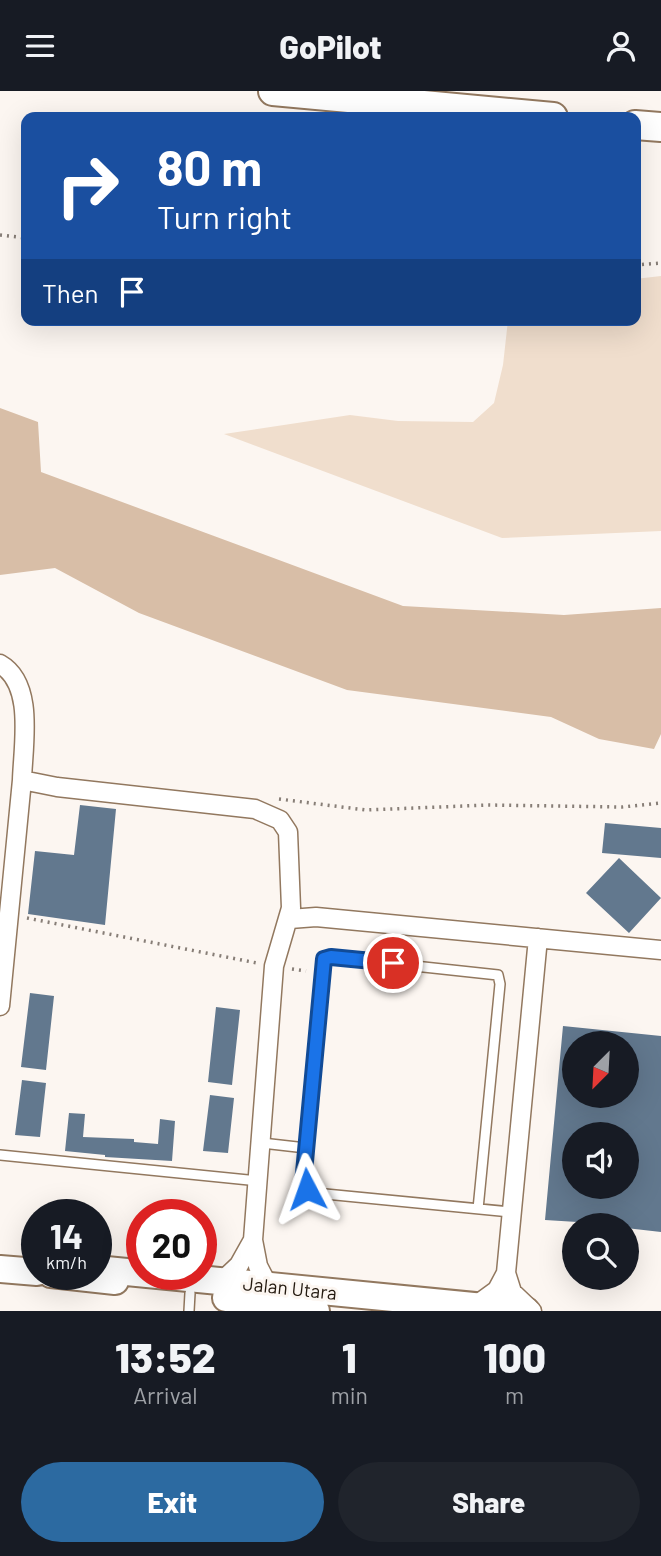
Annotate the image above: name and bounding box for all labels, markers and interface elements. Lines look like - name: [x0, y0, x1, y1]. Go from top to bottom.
- icon: menu: [21, 27, 59, 65]
- text: GoPilot: [279, 27, 382, 65]
- icon: person: [602, 27, 640, 65]
- text: 80 m: [157, 137, 262, 196]
- icon: right: [42, 140, 133, 231]
- text: Turn right: [157, 197, 292, 235]
- icon: arrive: [113, 273, 151, 311]
- text: Then: [42, 277, 99, 308]
- pin: [363, 933, 423, 993]
- icon: arrive: [374, 944, 412, 982]
- north arrow: [562, 1031, 639, 1108]
- map controls: [562, 1031, 639, 1290]
- button: sound: [562, 1122, 639, 1199]
- position arrow: [270, 1152, 344, 1226]
- speed limit sign: 20: [126, 1199, 217, 1290]
- button: search: [562, 1213, 639, 1290]
- text: 14: [50, 1214, 83, 1256]
- text: km/h: [46, 1251, 87, 1273]
- street label: Jalan Utara: [242, 1271, 338, 1304]
- text: 13:52: [115, 1331, 216, 1381]
- text: 1: [342, 1331, 357, 1381]
- text: 100: [483, 1331, 546, 1381]
- text: Arrival: [133, 1381, 197, 1409]
- text: min: [331, 1381, 368, 1409]
- text: m: [505, 1381, 524, 1409]
- button: Exit: [21, 1462, 324, 1542]
- button: Share: [338, 1462, 640, 1542]

